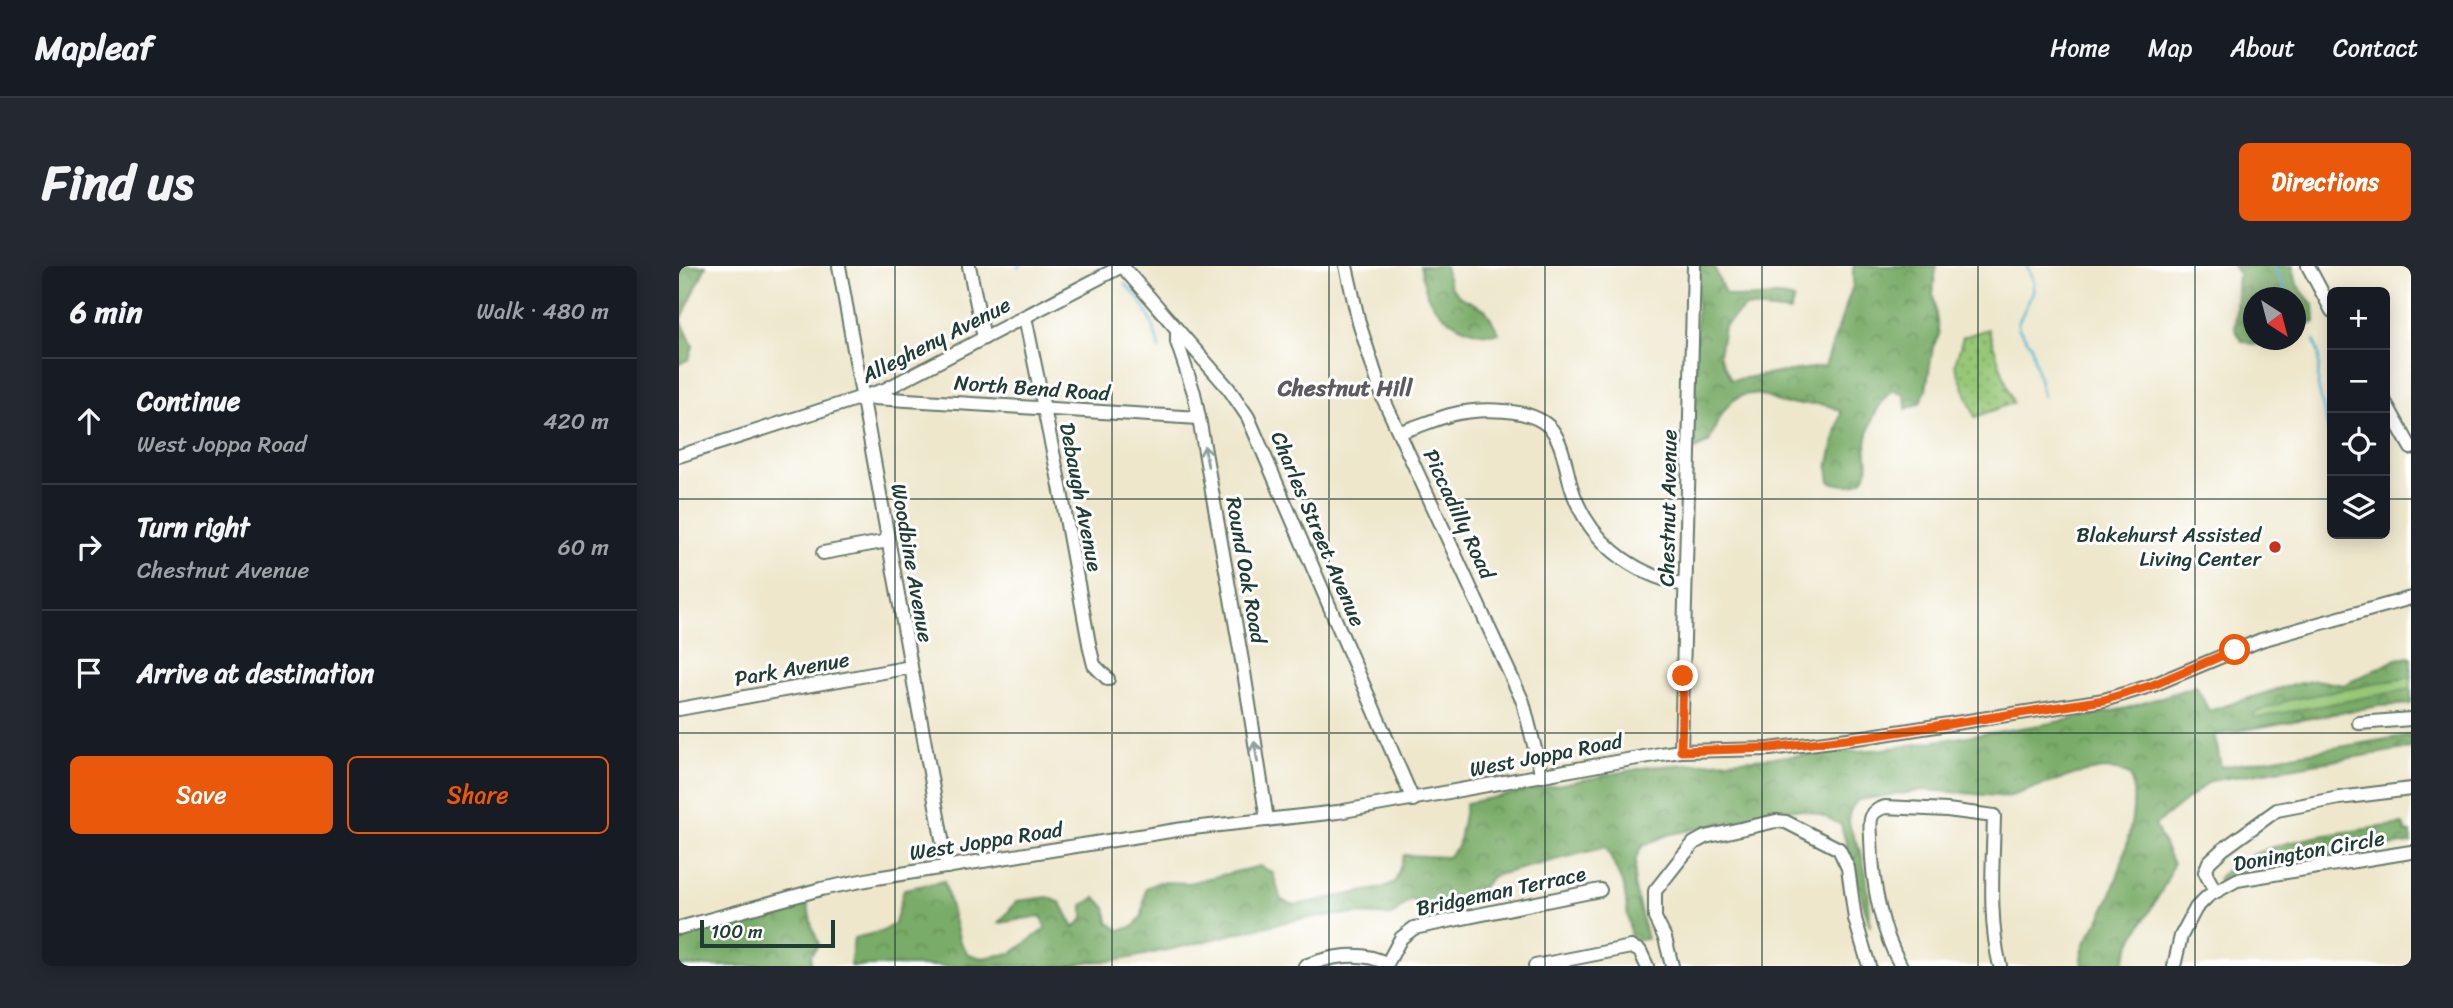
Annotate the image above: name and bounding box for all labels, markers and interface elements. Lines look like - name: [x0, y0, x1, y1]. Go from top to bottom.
- text: Mapleaf: [35, 19, 153, 77]
- text: Home: [2050, 27, 2110, 69]
- text: Map: [2148, 27, 2192, 69]
- text: About: [2230, 27, 2295, 69]
- text: Contact: [2333, 27, 2418, 69]
- text: Find us: [42, 139, 194, 226]
- button: Directions: [2239, 143, 2411, 221]
- text: 6 min: [70, 285, 142, 339]
- street label: Allegheny Avenue: [854, 286, 1018, 395]
- north arrow: [2243, 287, 2306, 350]
- map controls: [2327, 287, 2390, 539]
- button: +: [2327, 287, 2390, 350]
- text: Walk · 480 m: [476, 291, 609, 332]
- button: −: [2327, 350, 2390, 413]
- street label: North Bend Road: [953, 364, 1113, 413]
- district label: Chestnut Hill: [1277, 368, 1414, 409]
- text: Continue: [137, 378, 240, 424]
- text: 420 m: [543, 401, 609, 442]
- icon: ahead: [70, 402, 108, 440]
- button: locate: [2327, 413, 2390, 476]
- street label: Debaugh Avenue: [1048, 419, 1114, 575]
- text: West Joppa Road: [137, 424, 307, 465]
- street label: Charles Street Avenue: [1260, 425, 1376, 633]
- street label: Chestnut Avenue: [1648, 429, 1688, 587]
- street label: Piccadilly Road: [1412, 442, 1507, 587]
- one-way arrow: [1199, 445, 1212, 468]
- button: layers: [2327, 476, 2390, 539]
- street label: Woodbine Avenue: [879, 480, 945, 646]
- street label: Round Oak Road: [1214, 494, 1278, 648]
- text: Turn right: [137, 504, 250, 550]
- place label: Blakehurst Assisted Living Center: [2076, 516, 2263, 578]
- text: 60 m: [558, 527, 609, 568]
- icon: right: [70, 528, 108, 566]
- marker: Blakehurst Assisted Living Center: [2267, 539, 2283, 555]
- text: Chestnut Avenue: [137, 550, 309, 591]
- route start: [2219, 634, 2250, 665]
- street label: Park Avenue: [731, 640, 853, 698]
- text: Arrive at destination: [137, 650, 374, 696]
- icon: arrive: [70, 654, 108, 692]
- route end: [1667, 660, 1698, 691]
- street label: West Joppa Road: [1466, 721, 1627, 788]
- one-way arrow: [1249, 741, 1262, 764]
- button: Save: [70, 756, 333, 834]
- button: Share: [347, 756, 609, 834]
- street label: West Joppa Road: [907, 810, 1067, 872]
- street label: Donington Circle: [2230, 819, 2388, 883]
- street label: Bridgeman Terrace: [1413, 854, 1589, 928]
- text: 100 m: [711, 915, 763, 948]
- scale bar: [700, 917, 835, 949]

